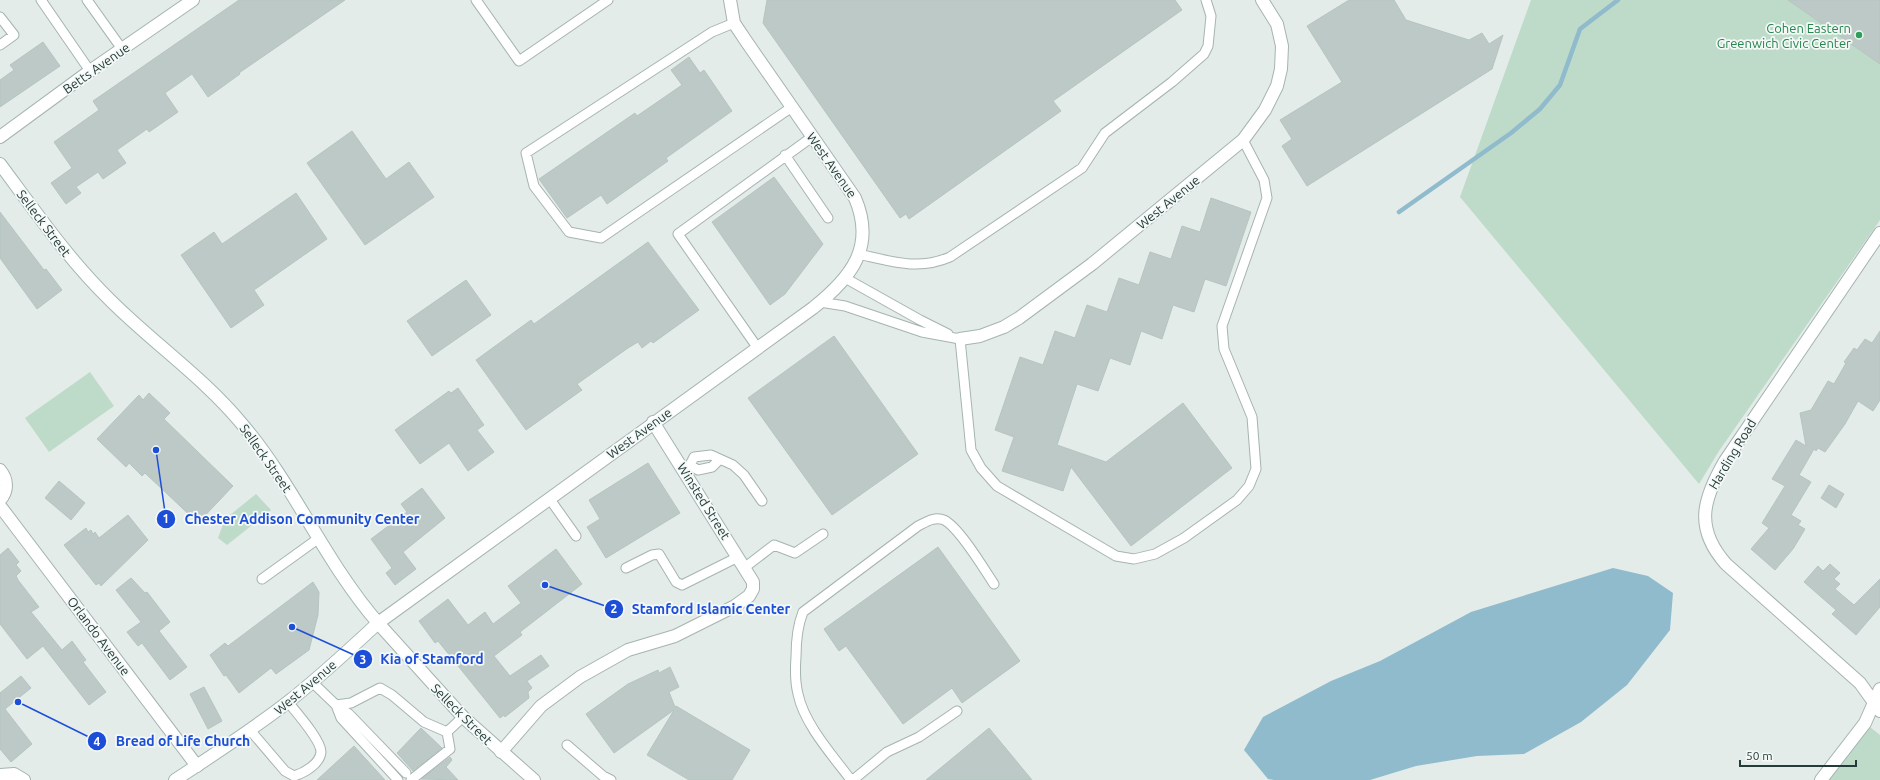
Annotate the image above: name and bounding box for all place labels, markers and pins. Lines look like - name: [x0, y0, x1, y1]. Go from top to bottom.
- place label: Cohen Eastern Greenwich Civic Center: [1717, 21, 1851, 50]
- marker: Cohen Eastern Greenwich Civic Center: [1854, 30, 1864, 40]
- callout: Chester Addison Community Center: [156, 506, 427, 532]
- callout: Stamford Islamic Center: [604, 596, 798, 622]
- callout: Kia of Stamford: [353, 646, 492, 672]
- callout: Bread of Life Church: [87, 728, 258, 754]

